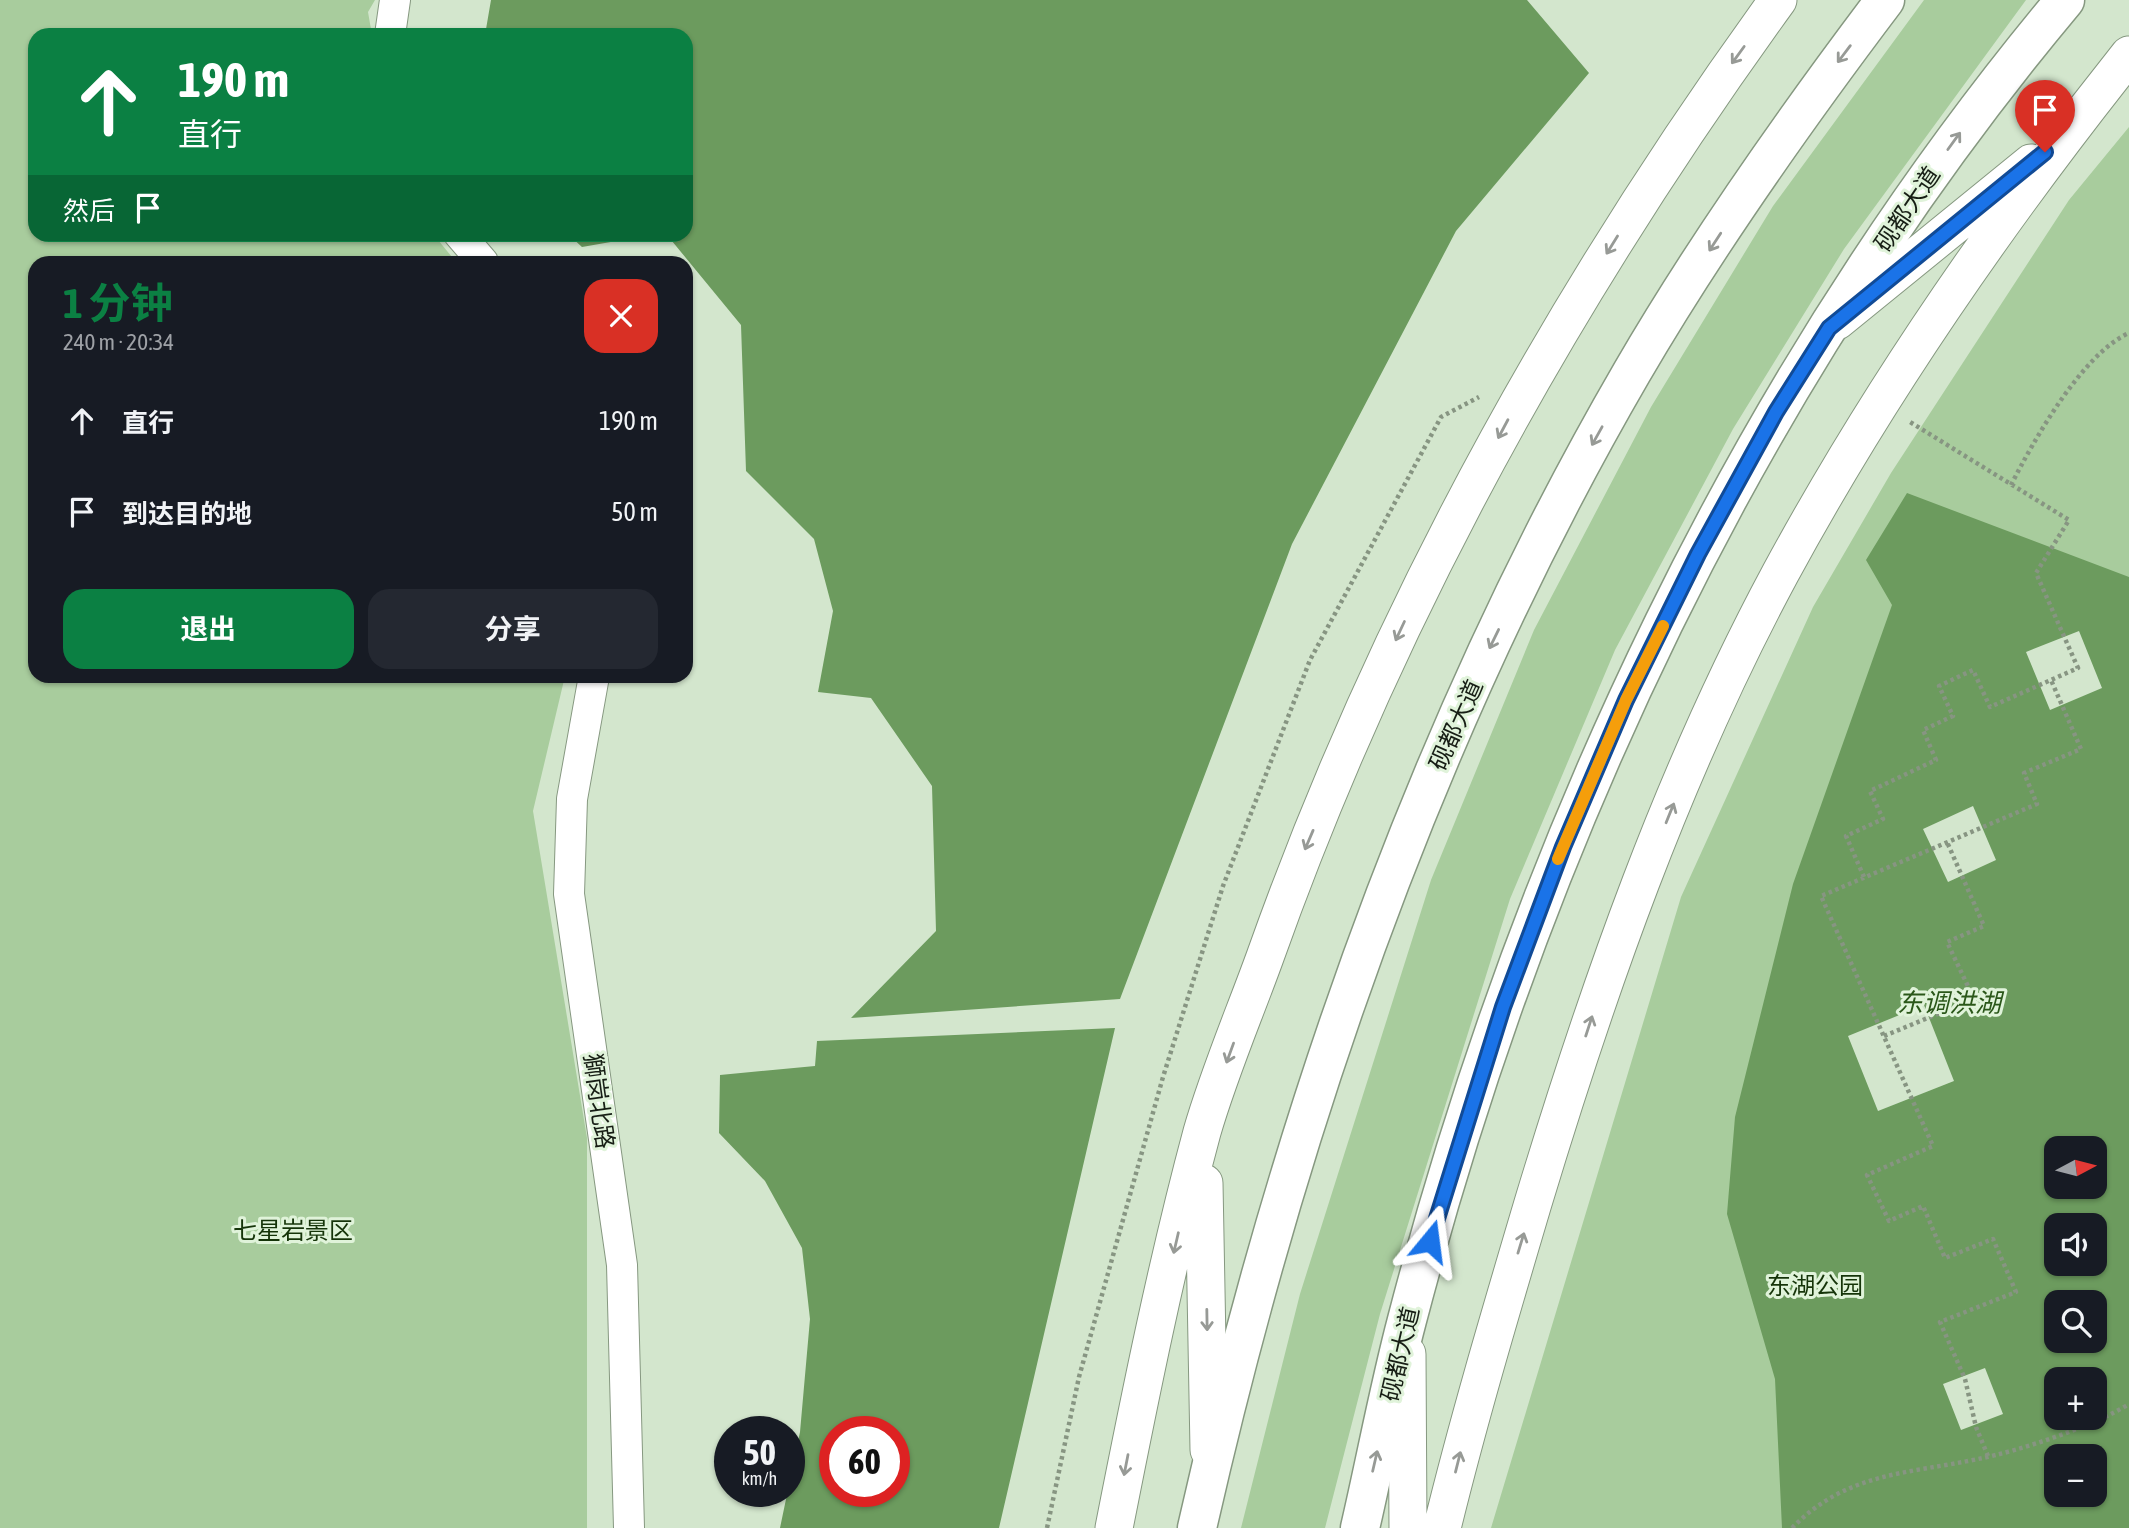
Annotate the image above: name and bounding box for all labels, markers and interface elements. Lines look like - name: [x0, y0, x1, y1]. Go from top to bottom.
- one-way arrow: [1731, 45, 1745, 64]
- one-way arrow: [1836, 45, 1851, 63]
- text: 190 m: [178, 51, 289, 107]
- icon: ahead: [63, 56, 154, 147]
- pin: [2015, 80, 2075, 152]
- icon: arrive: [2026, 91, 2064, 129]
- text: 直行: [178, 116, 242, 153]
- one-way arrow: [1947, 132, 1961, 151]
- street label: 砚都大道: [1869, 162, 1945, 256]
- icon: arrive: [129, 189, 167, 227]
- text: 然后: [63, 196, 115, 226]
- one-way arrow: [1708, 232, 1722, 252]
- one-way arrow: [1605, 234, 1619, 254]
- text: 1 分钟: [63, 279, 173, 327]
- button: close: [584, 279, 658, 353]
- text: 240 m · 20:34: [63, 329, 174, 355]
- icon: ahead: [63, 402, 101, 440]
- text: 190 m: [599, 406, 658, 436]
- text: 直行: [122, 408, 174, 438]
- one-way arrow: [1496, 418, 1510, 438]
- one-way arrow: [1590, 426, 1604, 446]
- icon: arrive: [63, 493, 101, 531]
- text: 50 m: [611, 497, 658, 527]
- text: 到达目的地: [122, 499, 252, 529]
- button: 退出: [63, 589, 354, 669]
- button: 分享: [368, 589, 658, 669]
- one-way arrow: [1393, 620, 1406, 641]
- one-way arrow: [1487, 628, 1500, 649]
- street label: 砚都大道: [1424, 676, 1488, 774]
- one-way arrow: [1664, 803, 1677, 825]
- one-way arrow: [1302, 828, 1315, 850]
- water label: 东调洪湖: [1897, 988, 2005, 1018]
- one-way arrow: [1584, 1016, 1596, 1038]
- one-way arrow: [1223, 1042, 1236, 1064]
- street label: 獅岗北路: [579, 1052, 619, 1150]
- north arrow: [2044, 1136, 2107, 1199]
- map controls: [2044, 1136, 2107, 1507]
- position arrow: [1393, 1204, 1467, 1278]
- button: sound: [2044, 1213, 2107, 1276]
- park label: 七星岩景区: [233, 1217, 353, 1244]
- one-way arrow: [1169, 1231, 1183, 1254]
- one-way arrow: [1515, 1232, 1528, 1254]
- park label: 东湖公园: [1767, 1272, 1863, 1299]
- button: search: [2044, 1290, 2107, 1353]
- street label: 砚都大道: [1376, 1304, 1424, 1404]
- one-way arrow: [1200, 1308, 1214, 1331]
- button: +: [2044, 1367, 2107, 1430]
- speed limit sign: 60: [819, 1416, 910, 1507]
- text: 50: [743, 1432, 776, 1472]
- button: −: [2044, 1444, 2107, 1507]
- one-way arrow: [1369, 1450, 1382, 1473]
- one-way arrow: [1452, 1451, 1465, 1474]
- one-way arrow: [1119, 1453, 1133, 1476]
- text: km/h: [742, 1468, 777, 1489]

